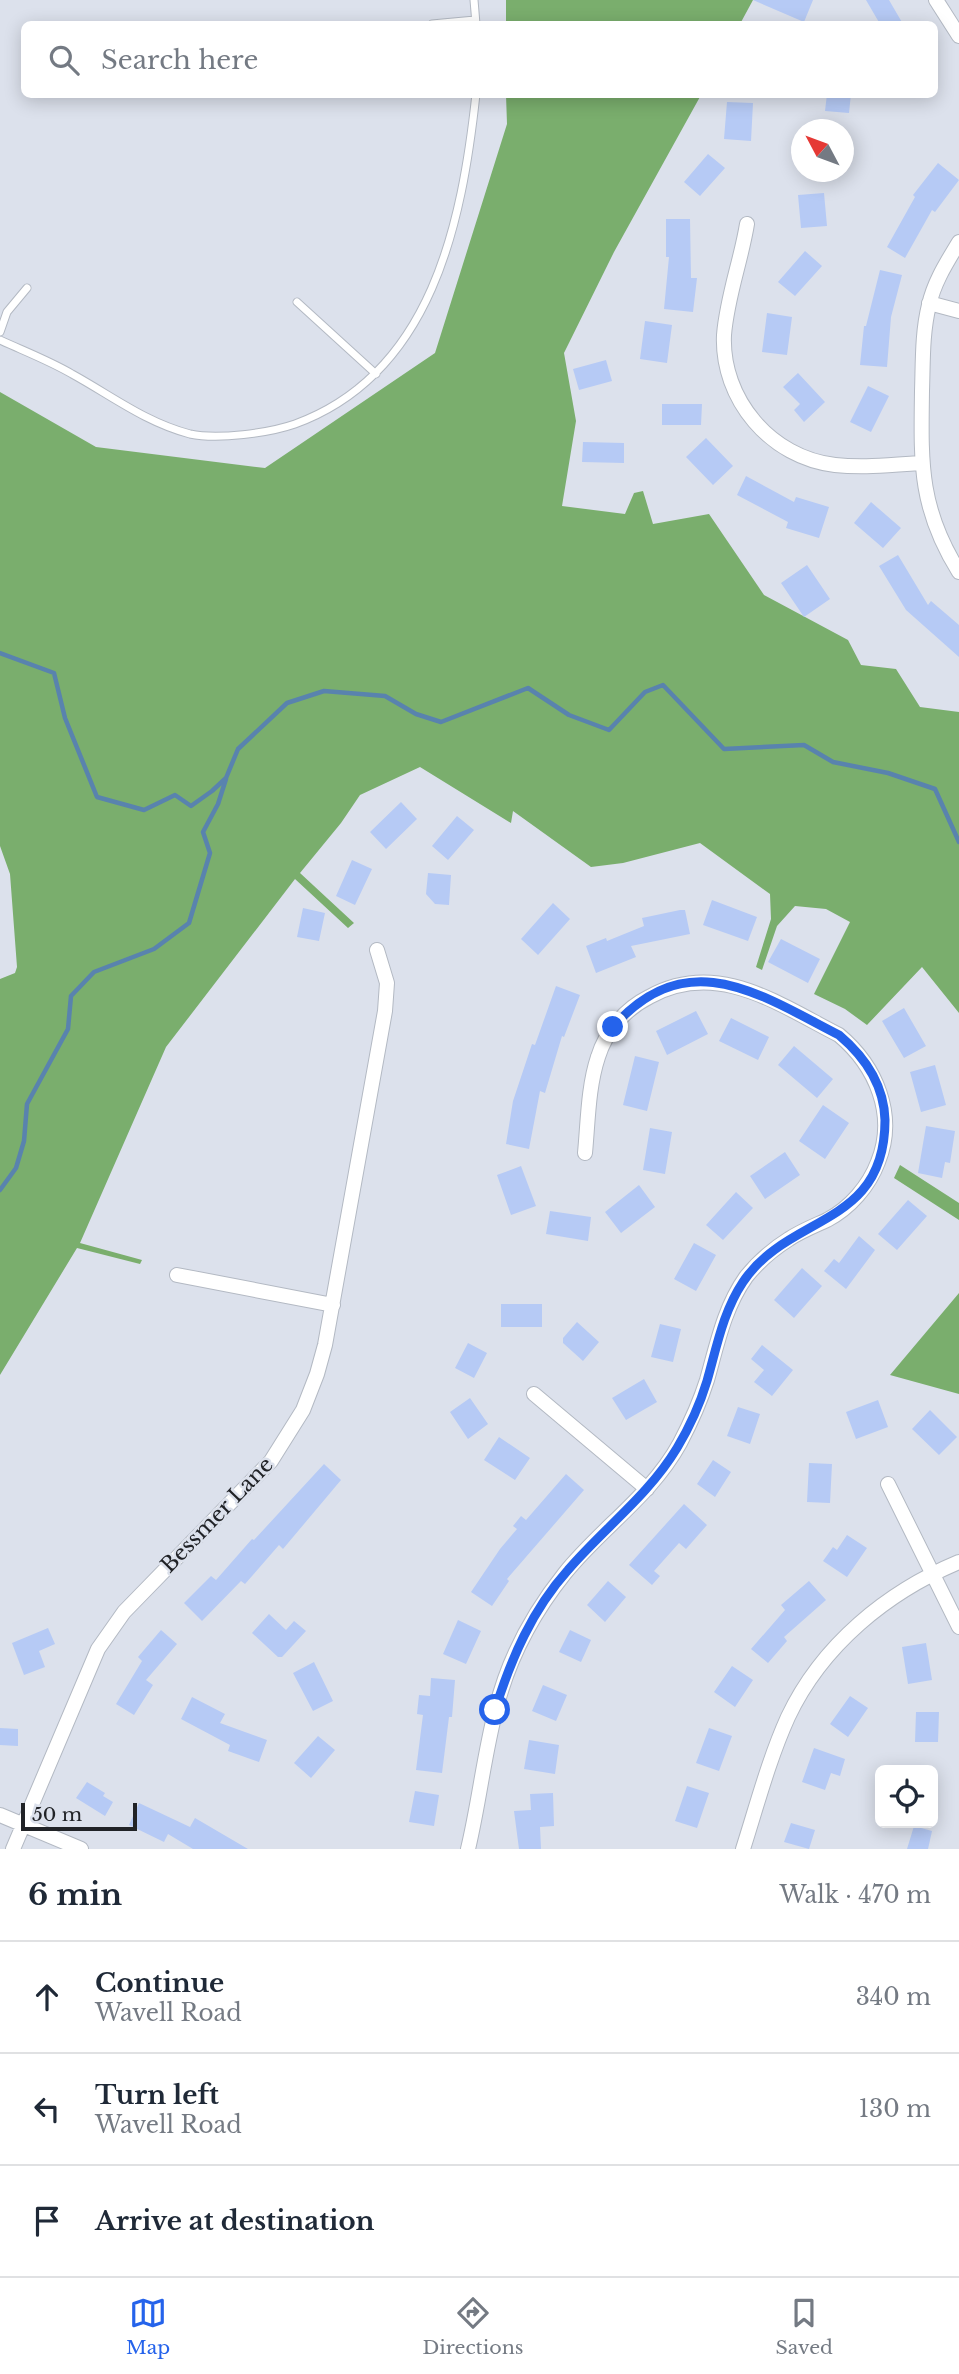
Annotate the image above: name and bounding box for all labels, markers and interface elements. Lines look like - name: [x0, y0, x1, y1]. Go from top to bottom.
- search box: [21, 21, 938, 98]
- icon: search: [45, 41, 83, 79]
- text: Search here: [101, 44, 258, 76]
- north arrow: [791, 119, 854, 182]
- route end: [597, 1011, 628, 1042]
- street label: Bessmer Lane: [155, 1452, 279, 1578]
- route start: [479, 1694, 510, 1725]
- map controls: [875, 1765, 938, 1828]
- button: locate: [875, 1765, 938, 1828]
- scale bar: [21, 1800, 136, 1832]
- text: 50 m: [32, 1803, 82, 1826]
- text: 6 min: [28, 1876, 122, 1913]
- text: Walk · 470 m: [779, 1881, 931, 1909]
- text: Continue: [95, 1967, 224, 1999]
- icon: ahead: [28, 1978, 66, 2016]
- text: 340 m: [856, 1983, 931, 2011]
- text: Wavell Road: [95, 1999, 242, 2027]
- text: Turn left: [95, 2079, 219, 2111]
- icon: left: [28, 2090, 66, 2128]
- text: 130 m: [859, 2095, 931, 2123]
- text: Wavell Road: [95, 2111, 242, 2139]
- icon: arrive: [28, 2202, 66, 2240]
- text: Arrive at destination: [95, 2205, 375, 2237]
- tab: Map: [126, 2294, 170, 2359]
- tab: Directions: [422, 2294, 523, 2359]
- tab: Saved: [776, 2294, 833, 2359]

